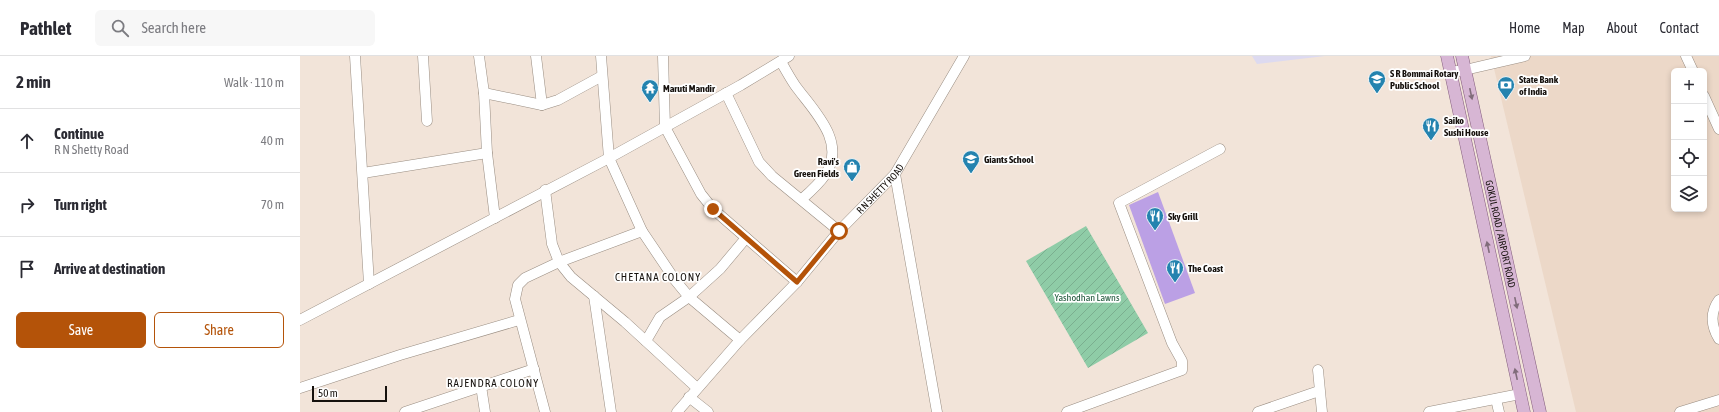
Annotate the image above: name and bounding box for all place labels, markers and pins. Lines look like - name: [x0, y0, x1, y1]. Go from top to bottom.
- place label: S R Bommai Rotary Public School: [1390, 68, 1459, 91]
- school or university icon: S R Bommai Rotary Public School: [1367, 69, 1387, 94]
- place label: State Bank of India: [1519, 74, 1559, 97]
- bank icon: State Bank of India: [1496, 75, 1516, 100]
- temple icon: Maruti Mandir: [640, 78, 660, 103]
- place label: Maruti Mandir: [663, 83, 716, 94]
- place label: Saiko Sushi House: [1444, 115, 1489, 138]
- restaurant icon: Saiko Sushi House: [1421, 116, 1441, 141]
- school or university icon: Giants School: [961, 149, 981, 174]
- place label: Giants School: [984, 154, 1034, 165]
- place label: Ravi's Green Fields: [794, 156, 839, 179]
- shop icon: Ravi's Green Fields: [842, 157, 862, 182]
- restaurant icon: Sky Grill: [1145, 206, 1165, 231]
- place label: Sky Grill: [1168, 211, 1198, 222]
- restaurant icon: The Coast: [1165, 258, 1185, 283]
- place label: The Coast: [1188, 263, 1223, 274]

